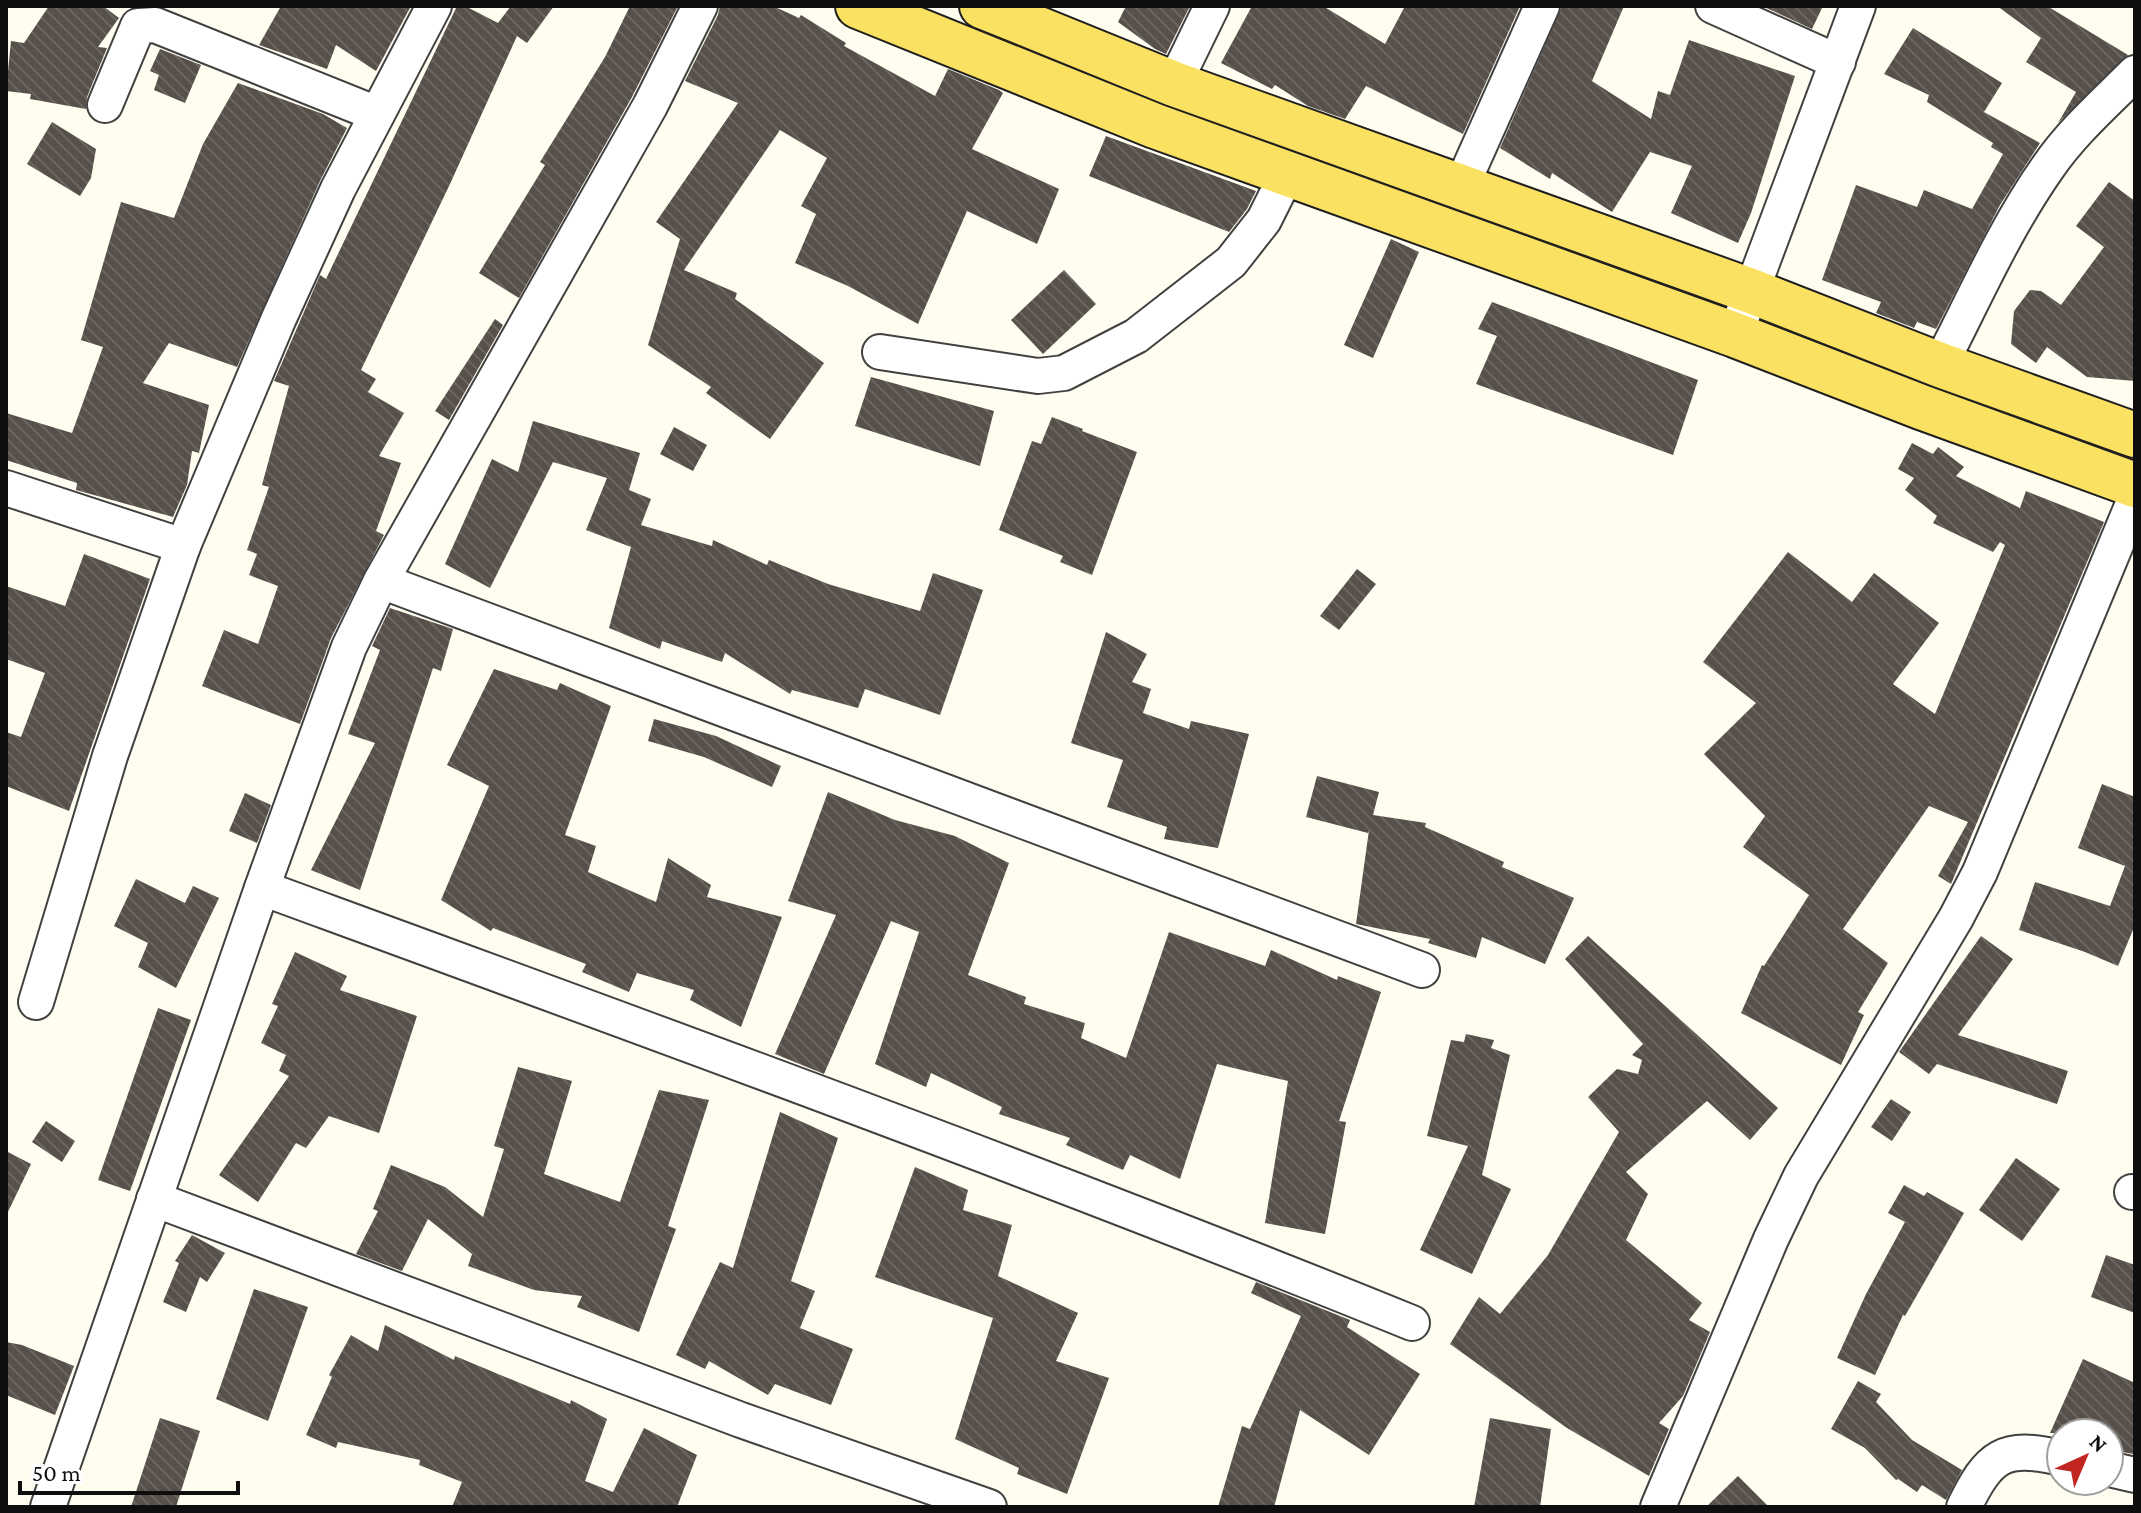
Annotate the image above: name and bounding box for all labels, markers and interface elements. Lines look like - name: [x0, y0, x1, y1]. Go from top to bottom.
- north arrow: [2045, 1417, 2125, 1497]
- text: N: [2084, 1429, 2113, 1457]
- scale bar: [20, 1445, 238, 1495]
- text: 50 m: [32, 1459, 81, 1486]

